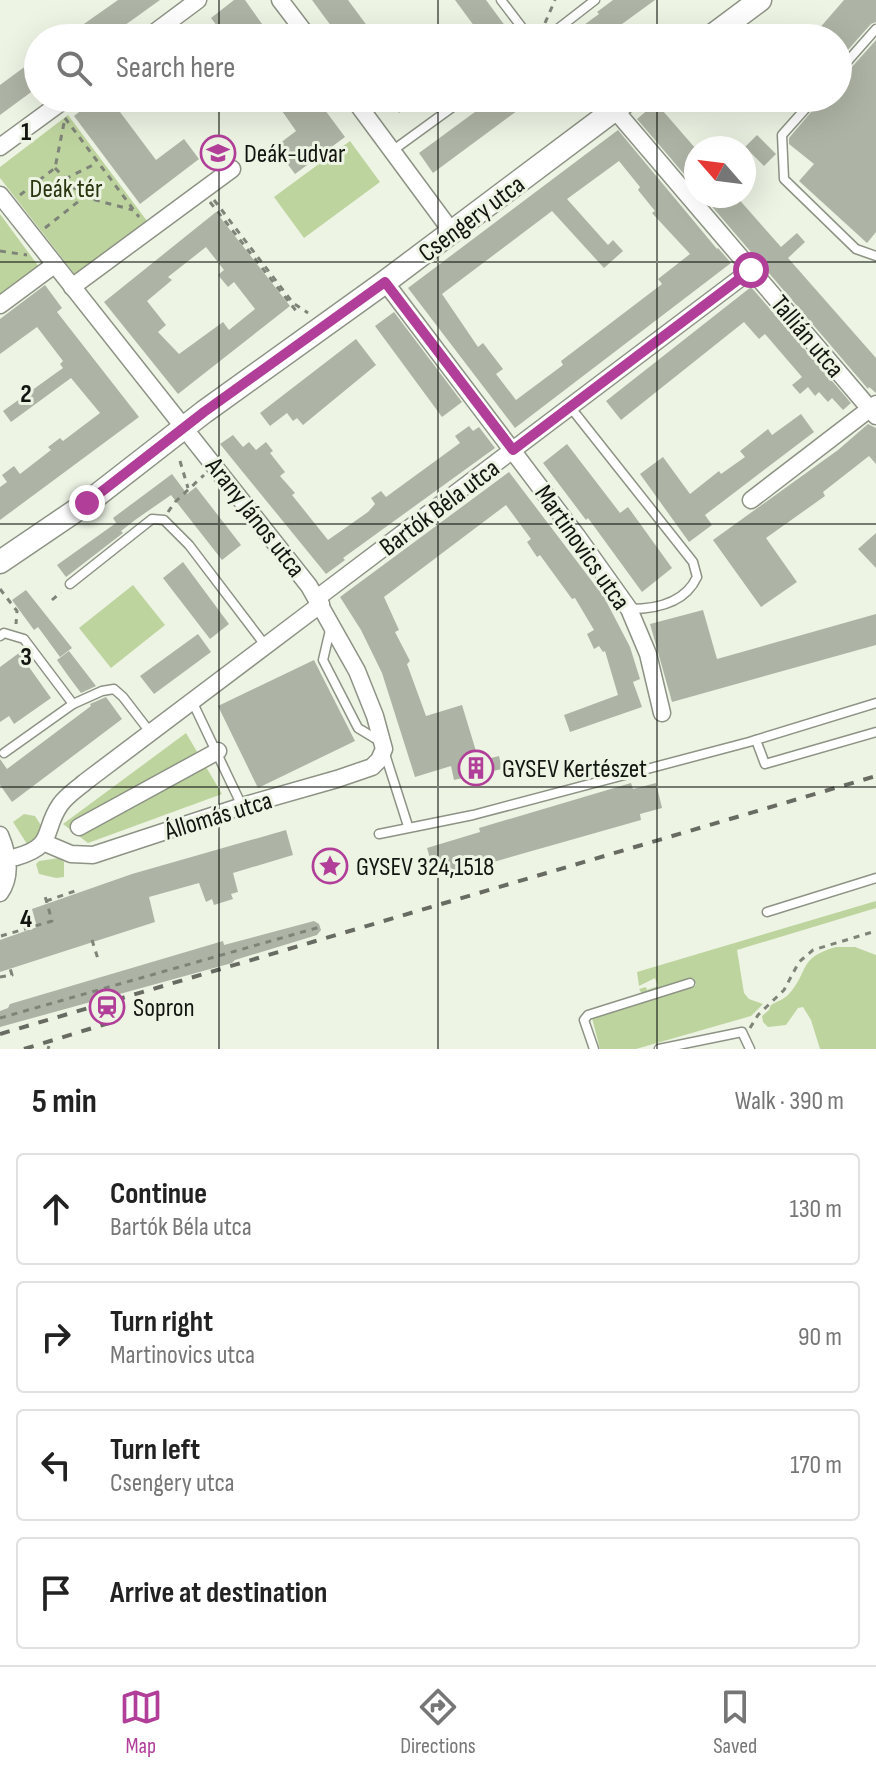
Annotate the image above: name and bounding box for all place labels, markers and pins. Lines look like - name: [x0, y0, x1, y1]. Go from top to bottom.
- school or university icon: Deák-udvar: [199, 134, 237, 172]
- place label: Deák-udvar: [244, 139, 346, 170]
- building icon: GYSEV Kertészet: [457, 749, 495, 787]
- place label: GYSEV Kertészet: [502, 754, 647, 785]
- place icon: GYSEV 324,1518: [311, 847, 349, 885]
- place label: GYSEV 324,1518: [356, 852, 494, 883]
- station icon: Sopron: [88, 988, 126, 1026]
- place label: Sopron: [133, 993, 195, 1024]

